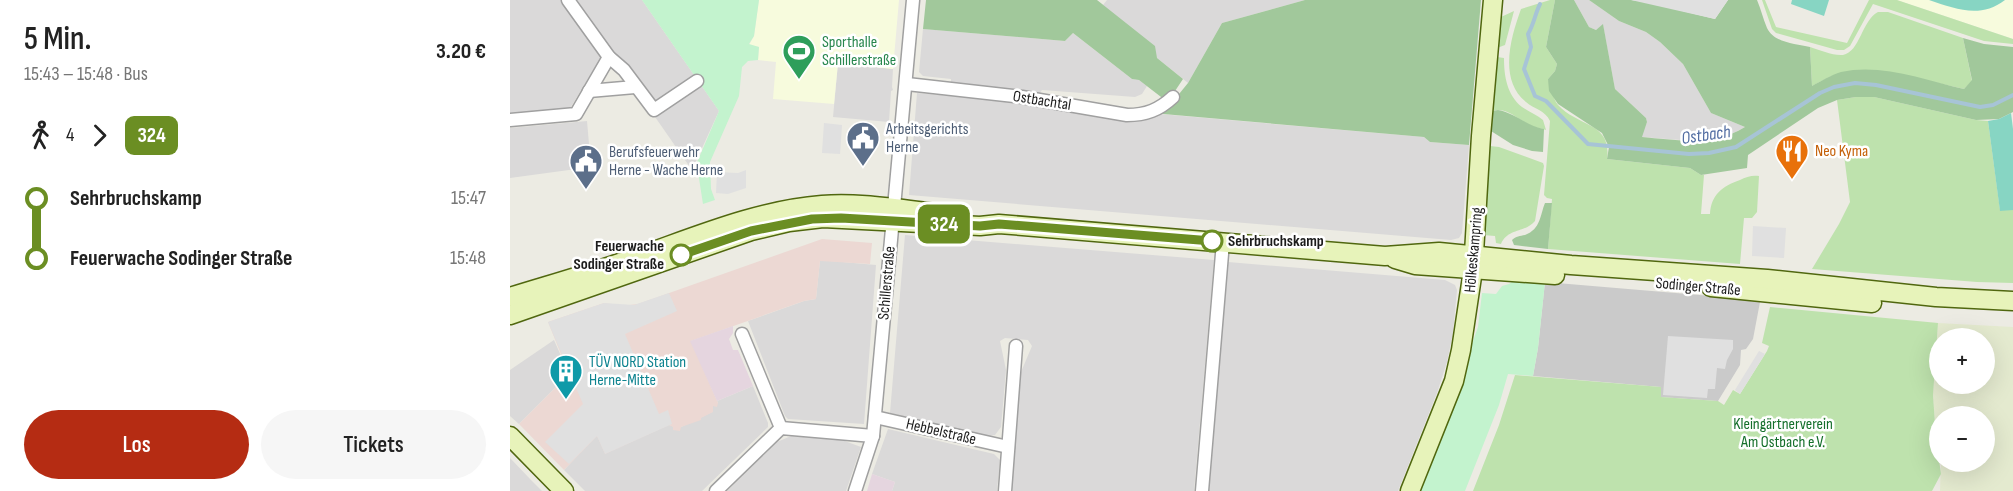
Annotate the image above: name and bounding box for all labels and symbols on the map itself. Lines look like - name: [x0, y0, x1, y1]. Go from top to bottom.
- sports icon: Sporthalle Schillerstraße: [781, 33, 817, 80]
- place label: Sporthalle Schillerstraße: [822, 33, 896, 70]
- street label: Ostbachtal: [1012, 87, 1072, 115]
- public building icon: Arbeitsgerichts Herne: [845, 120, 881, 167]
- place label: Arbeitsgerichts Herne: [885, 120, 969, 157]
- water label: Ostbach: [1680, 121, 1732, 149]
- restaurant icon: Neo Kyma: [1774, 133, 1810, 180]
- place label: Neo Kyma: [1815, 142, 1868, 161]
- public building icon: Berufsfeuerwehr Herne - Wache Herne: [568, 143, 604, 190]
- place label: Berufsfeuerwehr Herne - Wache Herne: [609, 143, 723, 180]
- line badge: 324: [910, 204, 978, 244]
- street label: Hölkeskampring: [1461, 206, 1487, 294]
- marker: Sehrbruchskamp: [1201, 230, 1223, 252]
- place label: Sehrbruchskamp: [1228, 232, 1324, 251]
- place label: Feuerwache Sodinger Straße: [574, 237, 664, 274]
- marker: Feuerwache Sodinger Straße: [670, 244, 692, 266]
- street label: Schillerstraße: [874, 245, 900, 321]
- street label: Sodinger Straße: [1655, 274, 1741, 300]
- building icon: TÜV NORD Station Herne-Mitte: [548, 353, 584, 400]
- place label: TÜV NORD Station Herne-Mitte: [589, 353, 686, 390]
- street label: Hebbelstraße: [904, 415, 978, 449]
- park label: Kleingärtnerverein Am Ostbach e.V.: [1733, 415, 1833, 452]

